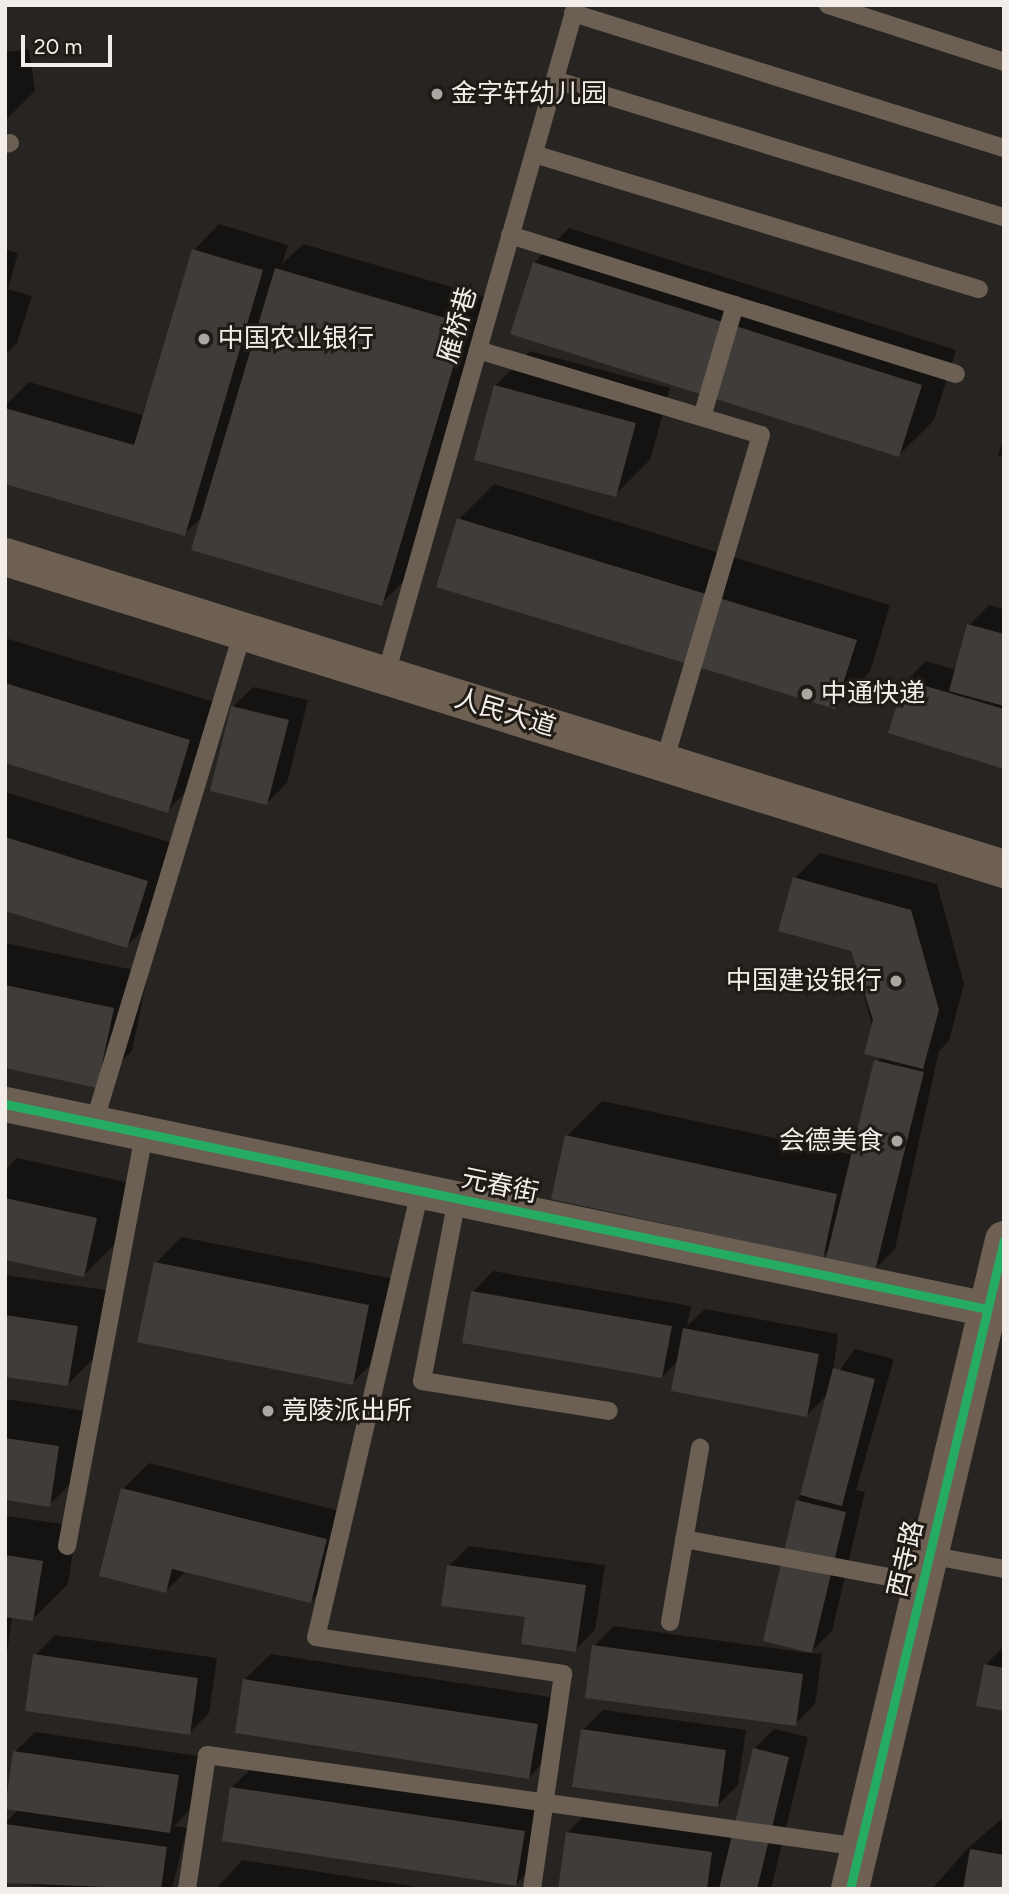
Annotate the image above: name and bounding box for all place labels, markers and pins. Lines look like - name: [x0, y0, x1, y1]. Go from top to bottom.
- place label: 金字轩幼儿园: [451, 78, 607, 110]
- marker: 金字轩幼儿园: [429, 86, 445, 102]
- place label: 中国农业银行: [218, 323, 374, 355]
- marker: 中国农业银行: [196, 331, 212, 347]
- place label: 中通快递: [821, 678, 925, 710]
- marker: 中通快递: [799, 686, 815, 702]
- place label: 中国建设银行: [726, 965, 882, 997]
- marker: 中国建设银行: [888, 973, 904, 989]
- place label: 会德美食: [779, 1125, 883, 1157]
- marker: 会德美食: [889, 1133, 905, 1149]
- place label: 竟陵派出所: [282, 1395, 412, 1427]
- marker: 竟陵派出所: [260, 1403, 276, 1419]

